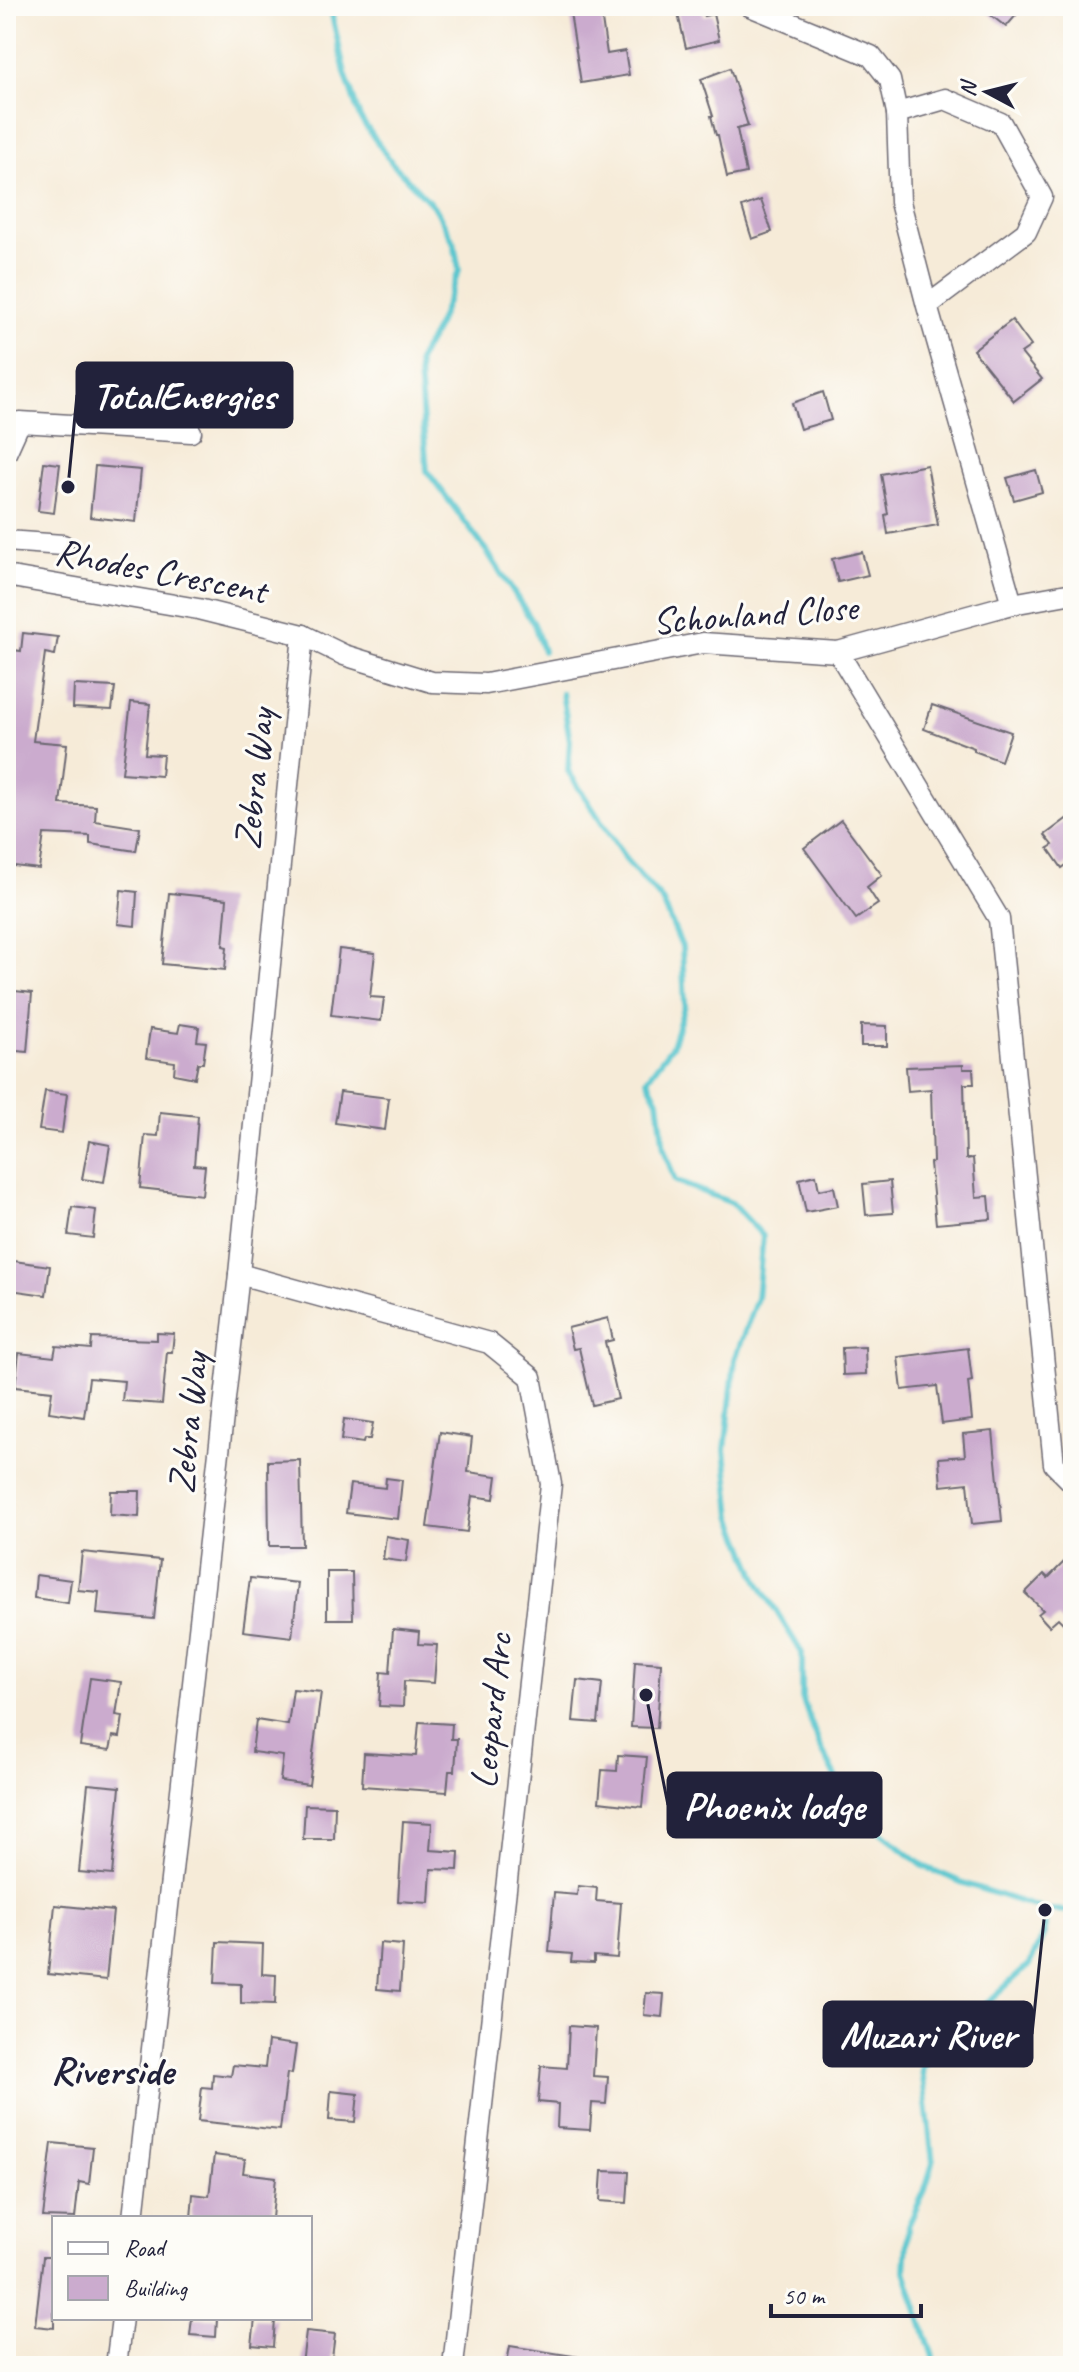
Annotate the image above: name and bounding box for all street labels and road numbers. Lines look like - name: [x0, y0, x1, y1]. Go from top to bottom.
- street label: Rhodes Crescent: [51, 528, 274, 615]
- street label: Schonland Close: [651, 583, 862, 645]
- street label: Zebra Way: [223, 703, 285, 852]
- street label: Zebra Way: [157, 1347, 219, 1496]
- street label: Leopard Arc: [460, 1630, 523, 1791]

